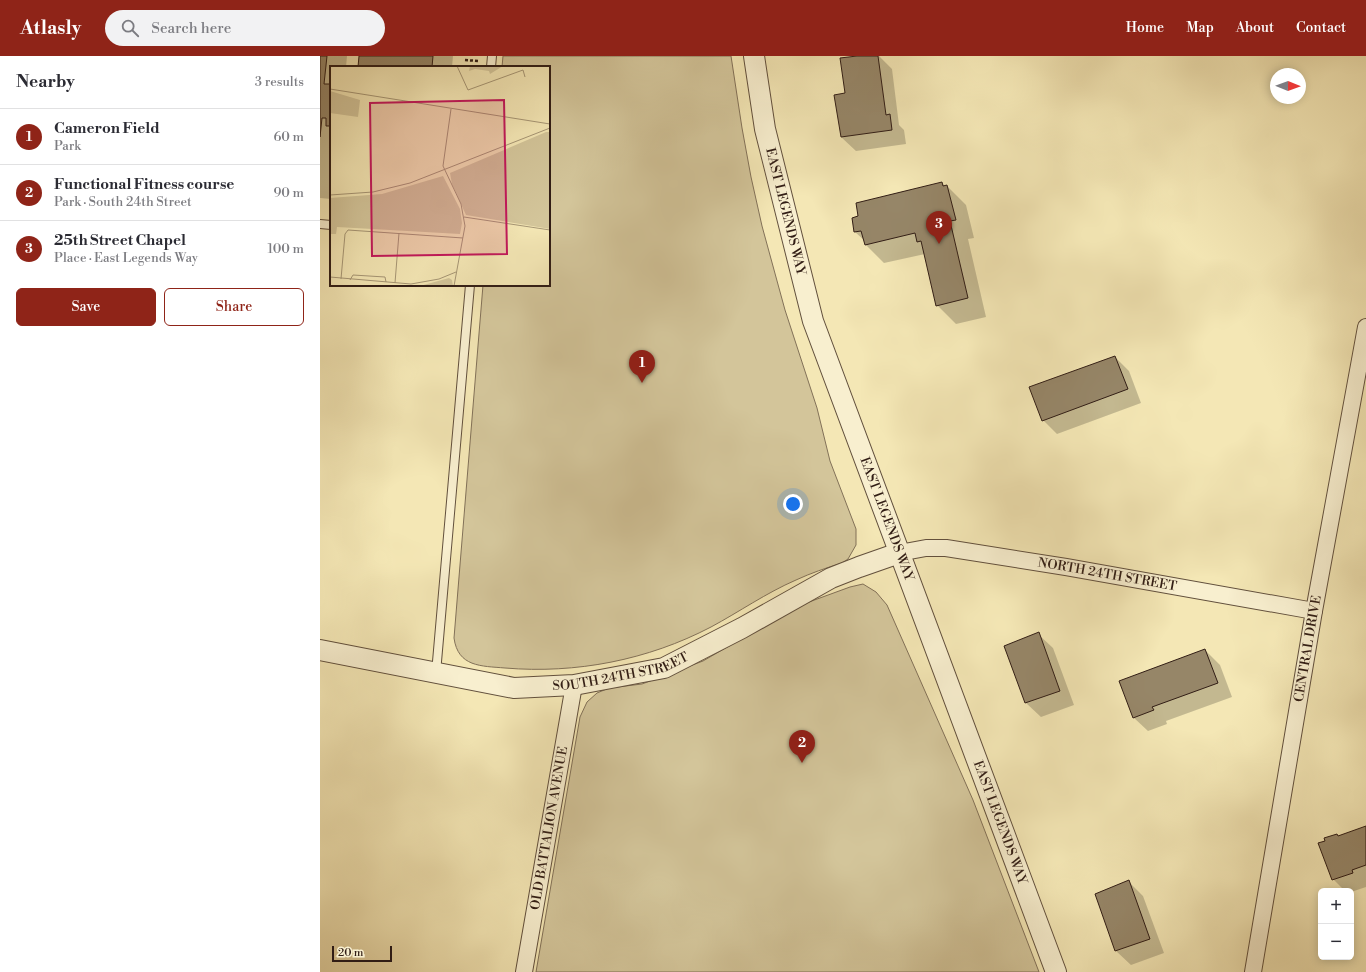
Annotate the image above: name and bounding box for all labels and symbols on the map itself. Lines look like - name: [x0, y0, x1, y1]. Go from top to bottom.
- inset map: [330, 66, 550, 286]
- north arrow: [1270, 68, 1306, 104]
- street label: EAST LEGENDS WAY: [762, 146, 810, 279]
- pin: 3: [926, 211, 952, 244]
- pin: 1: [629, 350, 655, 383]
- street label: EAST LEGENDS WAY: [856, 455, 918, 584]
- your location: [783, 494, 803, 514]
- street label: NORTH 24TH STREET: [1037, 555, 1178, 595]
- street label: CENTRAL DRIVE: [1291, 594, 1325, 703]
- street label: SOUTH 24TH STREET: [552, 649, 691, 694]
- pin: 2: [789, 730, 815, 763]
- street label: OLD BATTALION AVENUE: [527, 745, 571, 911]
- street label: EAST LEGENDS WAY: [970, 758, 1031, 888]
- scale bar: [332, 944, 392, 963]

